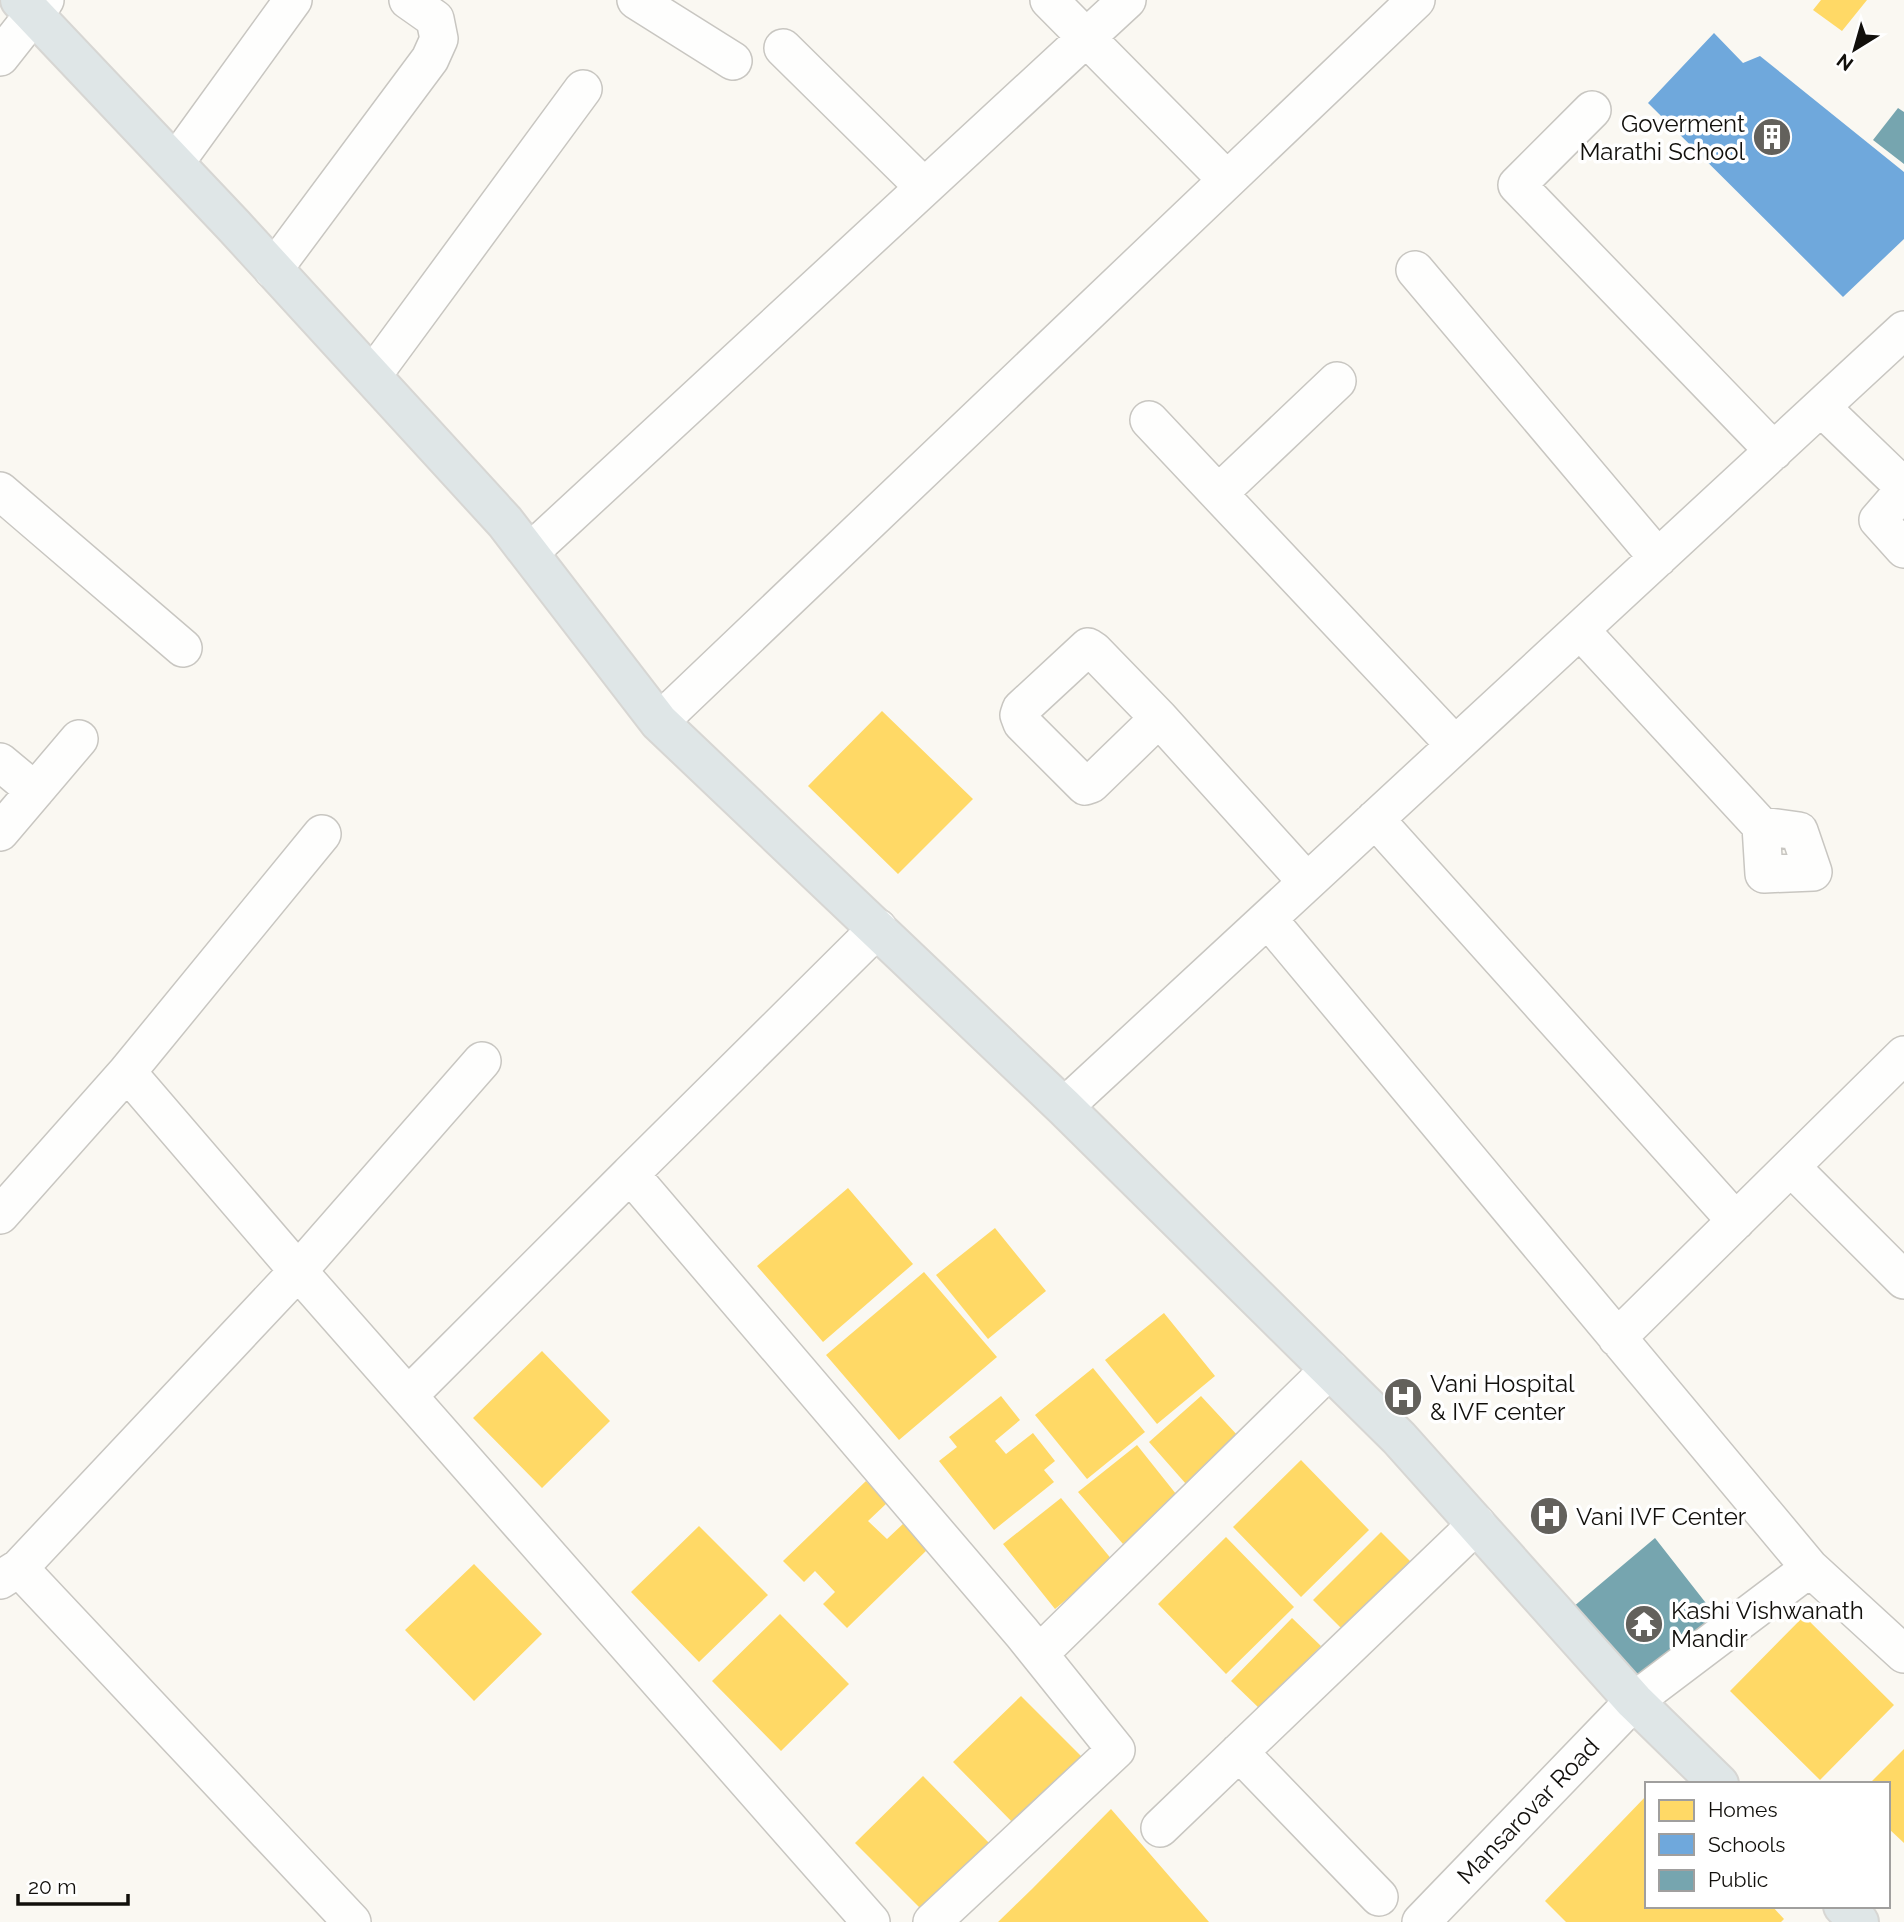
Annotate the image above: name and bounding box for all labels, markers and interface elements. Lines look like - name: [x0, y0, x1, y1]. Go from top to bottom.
- north arrow: [1820, 14, 1890, 84]
- text: N: [1832, 49, 1857, 76]
- place label: Goverment Marathi School: [1579, 109, 1745, 166]
- building icon: Goverment Marathi School: [1751, 116, 1793, 158]
- place label: Vani Hospital & IVF center: [1430, 1369, 1575, 1426]
- hospital icon: Vani Hospital & IVF center: [1382, 1376, 1424, 1418]
- hospital icon: Vani IVF Center: [1528, 1495, 1570, 1537]
- place label: Vani IVF Center: [1576, 1502, 1747, 1531]
- place label: Kashi Vishwanath Mandir: [1671, 1596, 1864, 1653]
- temple icon: Kashi Vishwanath Mandir: [1623, 1603, 1665, 1645]
- street label: Mansarovar Road: [1451, 1732, 1605, 1890]
- legend: [1645, 1782, 1890, 1908]
- text: Homes: [1708, 1797, 1778, 1822]
- text: Schools: [1708, 1832, 1785, 1857]
- scale bar: [18, 1862, 128, 1906]
- text: Public: [1708, 1867, 1768, 1892]
- text: 20 m: [28, 1874, 76, 1899]

